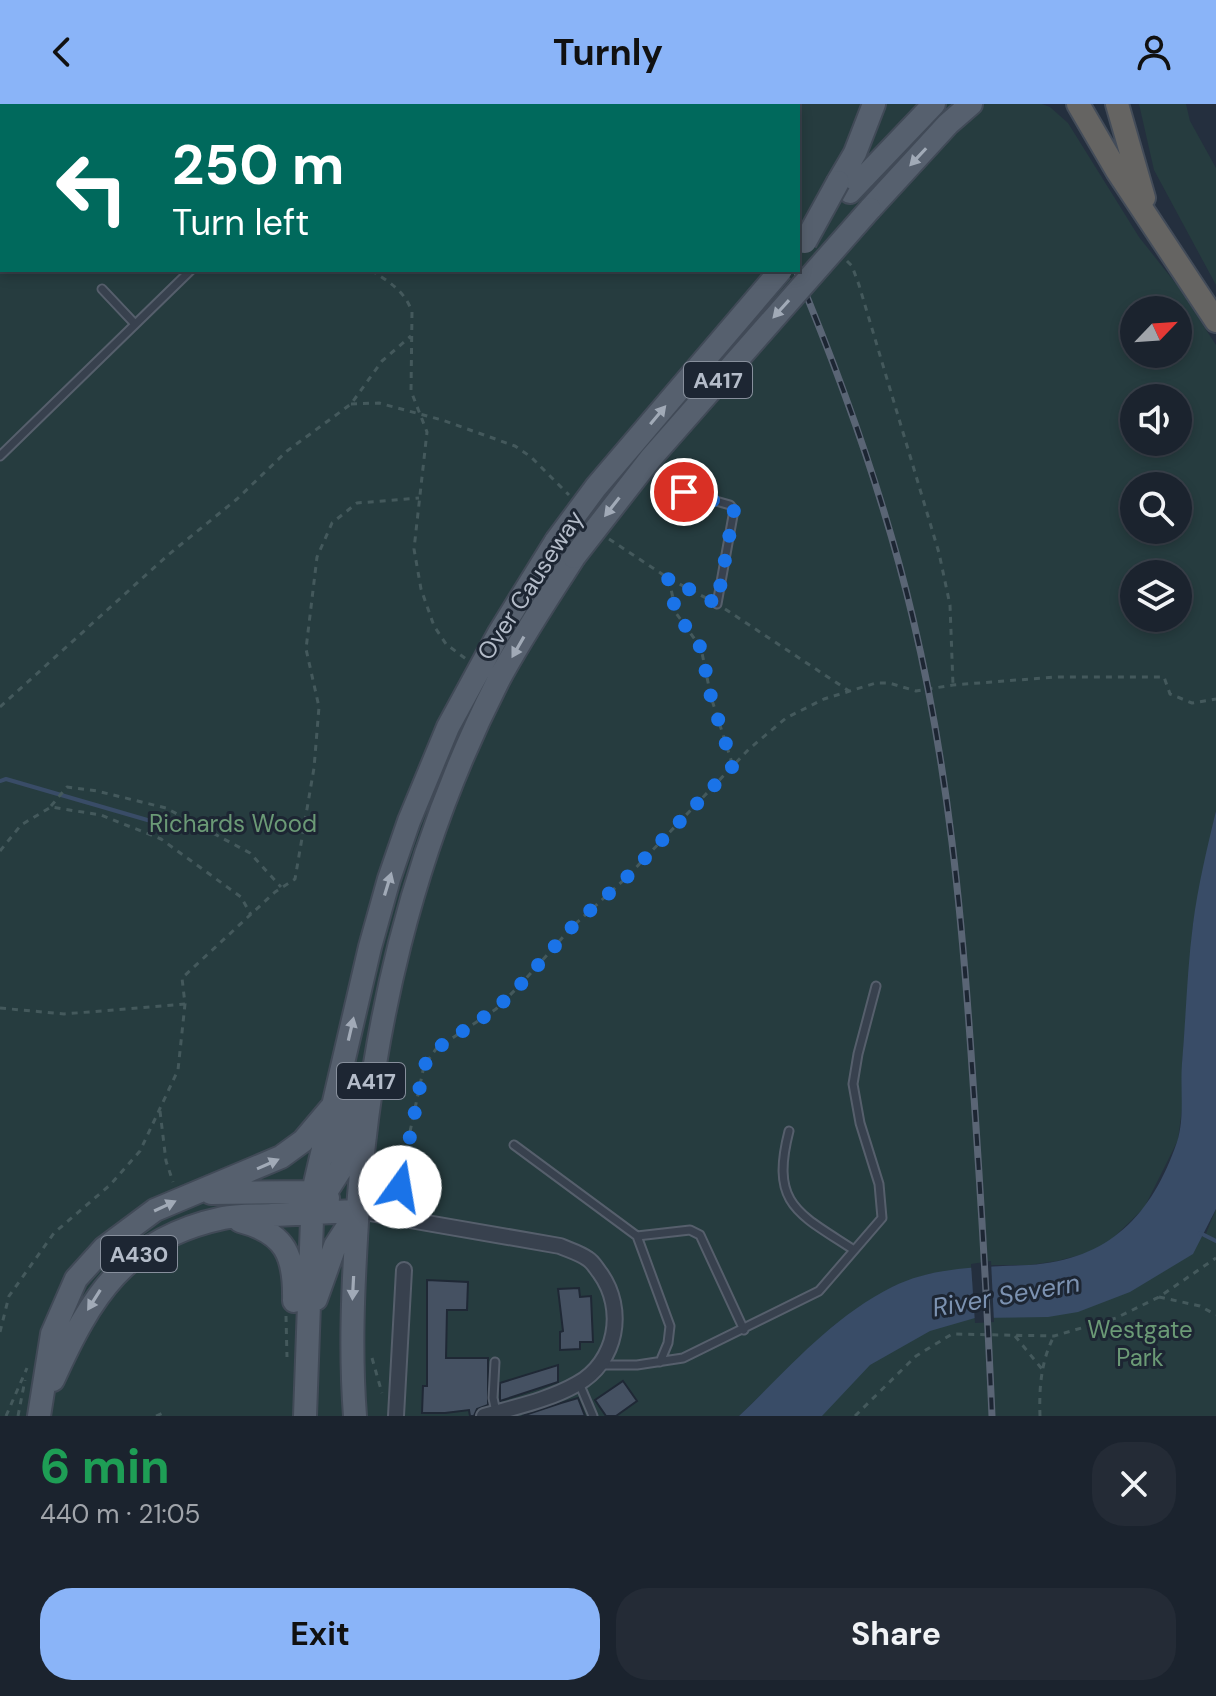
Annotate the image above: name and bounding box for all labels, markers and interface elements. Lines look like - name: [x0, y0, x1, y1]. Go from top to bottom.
- text: Turnly: [553, 29, 663, 76]
- icon: back: [40, 30, 84, 74]
- icon: person: [1132, 30, 1176, 74]
- text: 250 m: [172, 128, 344, 201]
- icon: left: [40, 136, 144, 240]
- one-way arrow: [909, 148, 927, 167]
- text: Turn left: [172, 199, 309, 246]
- north arrow: [1120, 296, 1192, 368]
- map controls: [1120, 296, 1192, 632]
- one-way arrow: [773, 300, 791, 319]
- road number: A417: [684, 362, 752, 398]
- button: sound: [1120, 384, 1192, 456]
- one-way arrow: [649, 405, 666, 425]
- pin: [650, 458, 718, 526]
- icon: arrive: [662, 470, 706, 514]
- button: search: [1120, 472, 1192, 544]
- one-way arrow: [604, 497, 621, 517]
- street label: Over Causeway: [470, 504, 590, 666]
- button: layers: [1120, 560, 1192, 632]
- one-way arrow: [511, 636, 525, 658]
- park label: Richards Wood: [149, 808, 317, 839]
- one-way arrow: [382, 872, 395, 896]
- one-way arrow: [345, 1016, 358, 1041]
- road number: A417: [337, 1063, 405, 1099]
- position arrow: [358, 1145, 442, 1229]
- one-way arrow: [256, 1157, 279, 1170]
- one-way arrow: [153, 1199, 177, 1213]
- road number: A430: [101, 1236, 177, 1272]
- water label: River Severn: [929, 1265, 1083, 1325]
- one-way arrow: [347, 1276, 360, 1301]
- one-way arrow: [88, 1289, 102, 1311]
- park label: Westgate Park: [1087, 1314, 1193, 1373]
- text: 6 min: [40, 1435, 170, 1498]
- button: close: [1092, 1442, 1176, 1526]
- text: 440 m · 21:05: [40, 1497, 200, 1531]
- button: Exit: [40, 1588, 600, 1680]
- button: Share: [616, 1588, 1176, 1680]

